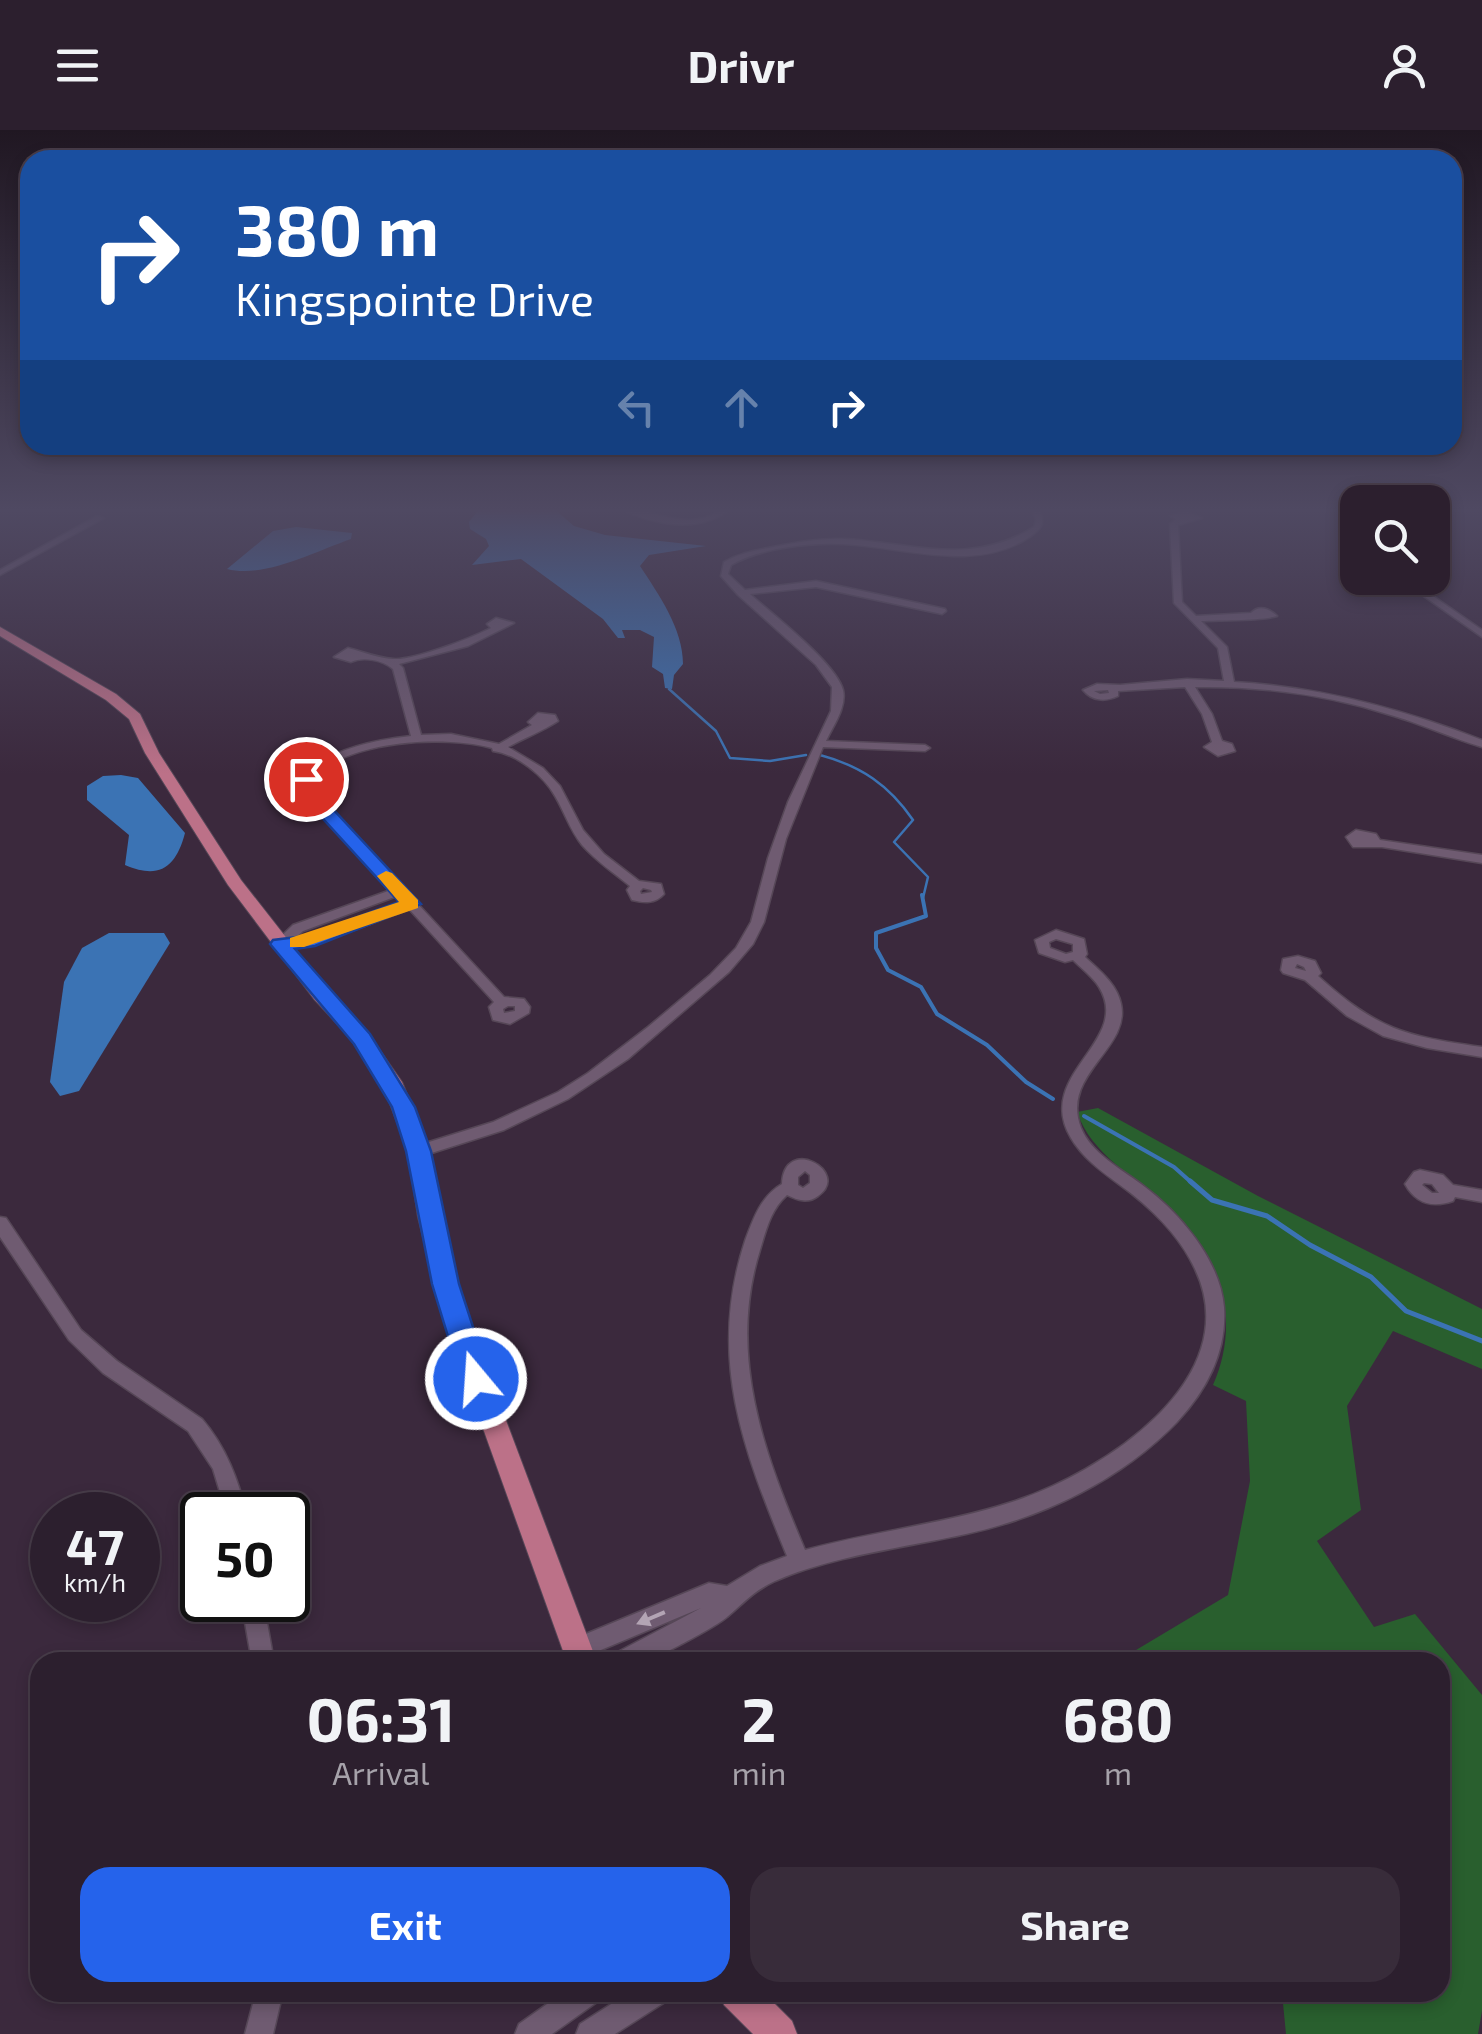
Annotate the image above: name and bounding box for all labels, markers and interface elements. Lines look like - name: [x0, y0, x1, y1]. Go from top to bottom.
- icon: menu: [50, 38, 105, 93]
- text: Drivr: [687, 38, 795, 92]
- icon: person: [1377, 38, 1432, 93]
- text: 380 m: [235, 186, 439, 270]
- icon: right: [70, 190, 200, 320]
- text: Kingspointe Drive: [235, 271, 594, 325]
- icon: left: [609, 380, 664, 435]
- icon: ahead: [714, 380, 769, 435]
- icon: right: [819, 380, 874, 435]
- map controls: [1340, 485, 1450, 595]
- button: search: [1340, 485, 1450, 595]
- pin: [264, 737, 349, 822]
- icon: arrive: [279, 752, 334, 807]
- position arrow: [424, 1327, 528, 1431]
- speed limit sign: 50: [180, 1492, 310, 1622]
- text: 47: [66, 1515, 124, 1575]
- text: km/h: [64, 1567, 126, 1597]
- one-way arrow: [636, 1610, 666, 1626]
- text: 06:31: [307, 1682, 455, 1754]
- text: 2: [742, 1682, 776, 1754]
- text: 680: [1063, 1682, 1173, 1754]
- text: Arrival: [332, 1753, 430, 1791]
- text: min: [732, 1753, 786, 1791]
- text: m: [1104, 1753, 1132, 1791]
- button: Exit: [80, 1867, 730, 1982]
- button: Share: [750, 1867, 1400, 1982]

